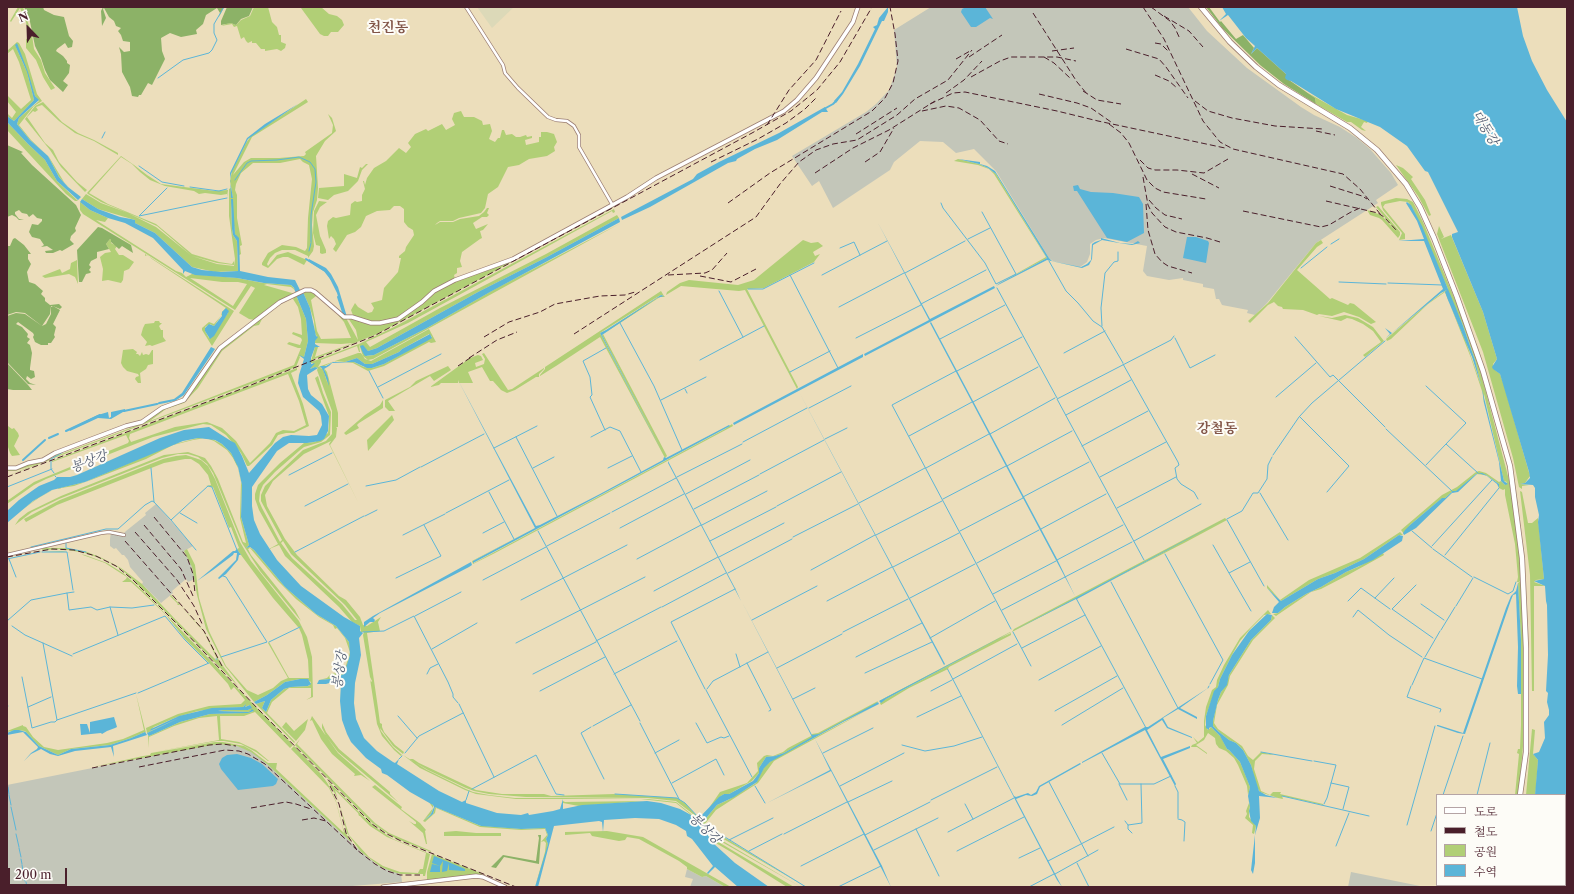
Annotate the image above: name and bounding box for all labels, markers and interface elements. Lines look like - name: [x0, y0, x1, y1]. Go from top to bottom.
- north arrow: [8, 8, 48, 48]
- text: N: [16, 9, 30, 25]
- district label: 천진동: [368, 20, 408, 36]
- water label: 대동강: [1469, 108, 1501, 148]
- district label: 강철동: [1197, 421, 1237, 437]
- water label: 봉상강: [69, 448, 109, 476]
- water label: 봉상강: [330, 650, 350, 690]
- legend: [1436, 794, 1566, 886]
- text: 도로: [1474, 804, 1497, 819]
- water label: 봉상강: [686, 810, 724, 848]
- text: 철도: [1474, 824, 1497, 839]
- text: 공원: [1474, 844, 1497, 859]
- scale bar: [10, 860, 69, 886]
- text: 수역: [1474, 864, 1497, 879]
- text: 200 m: [15, 867, 52, 882]

